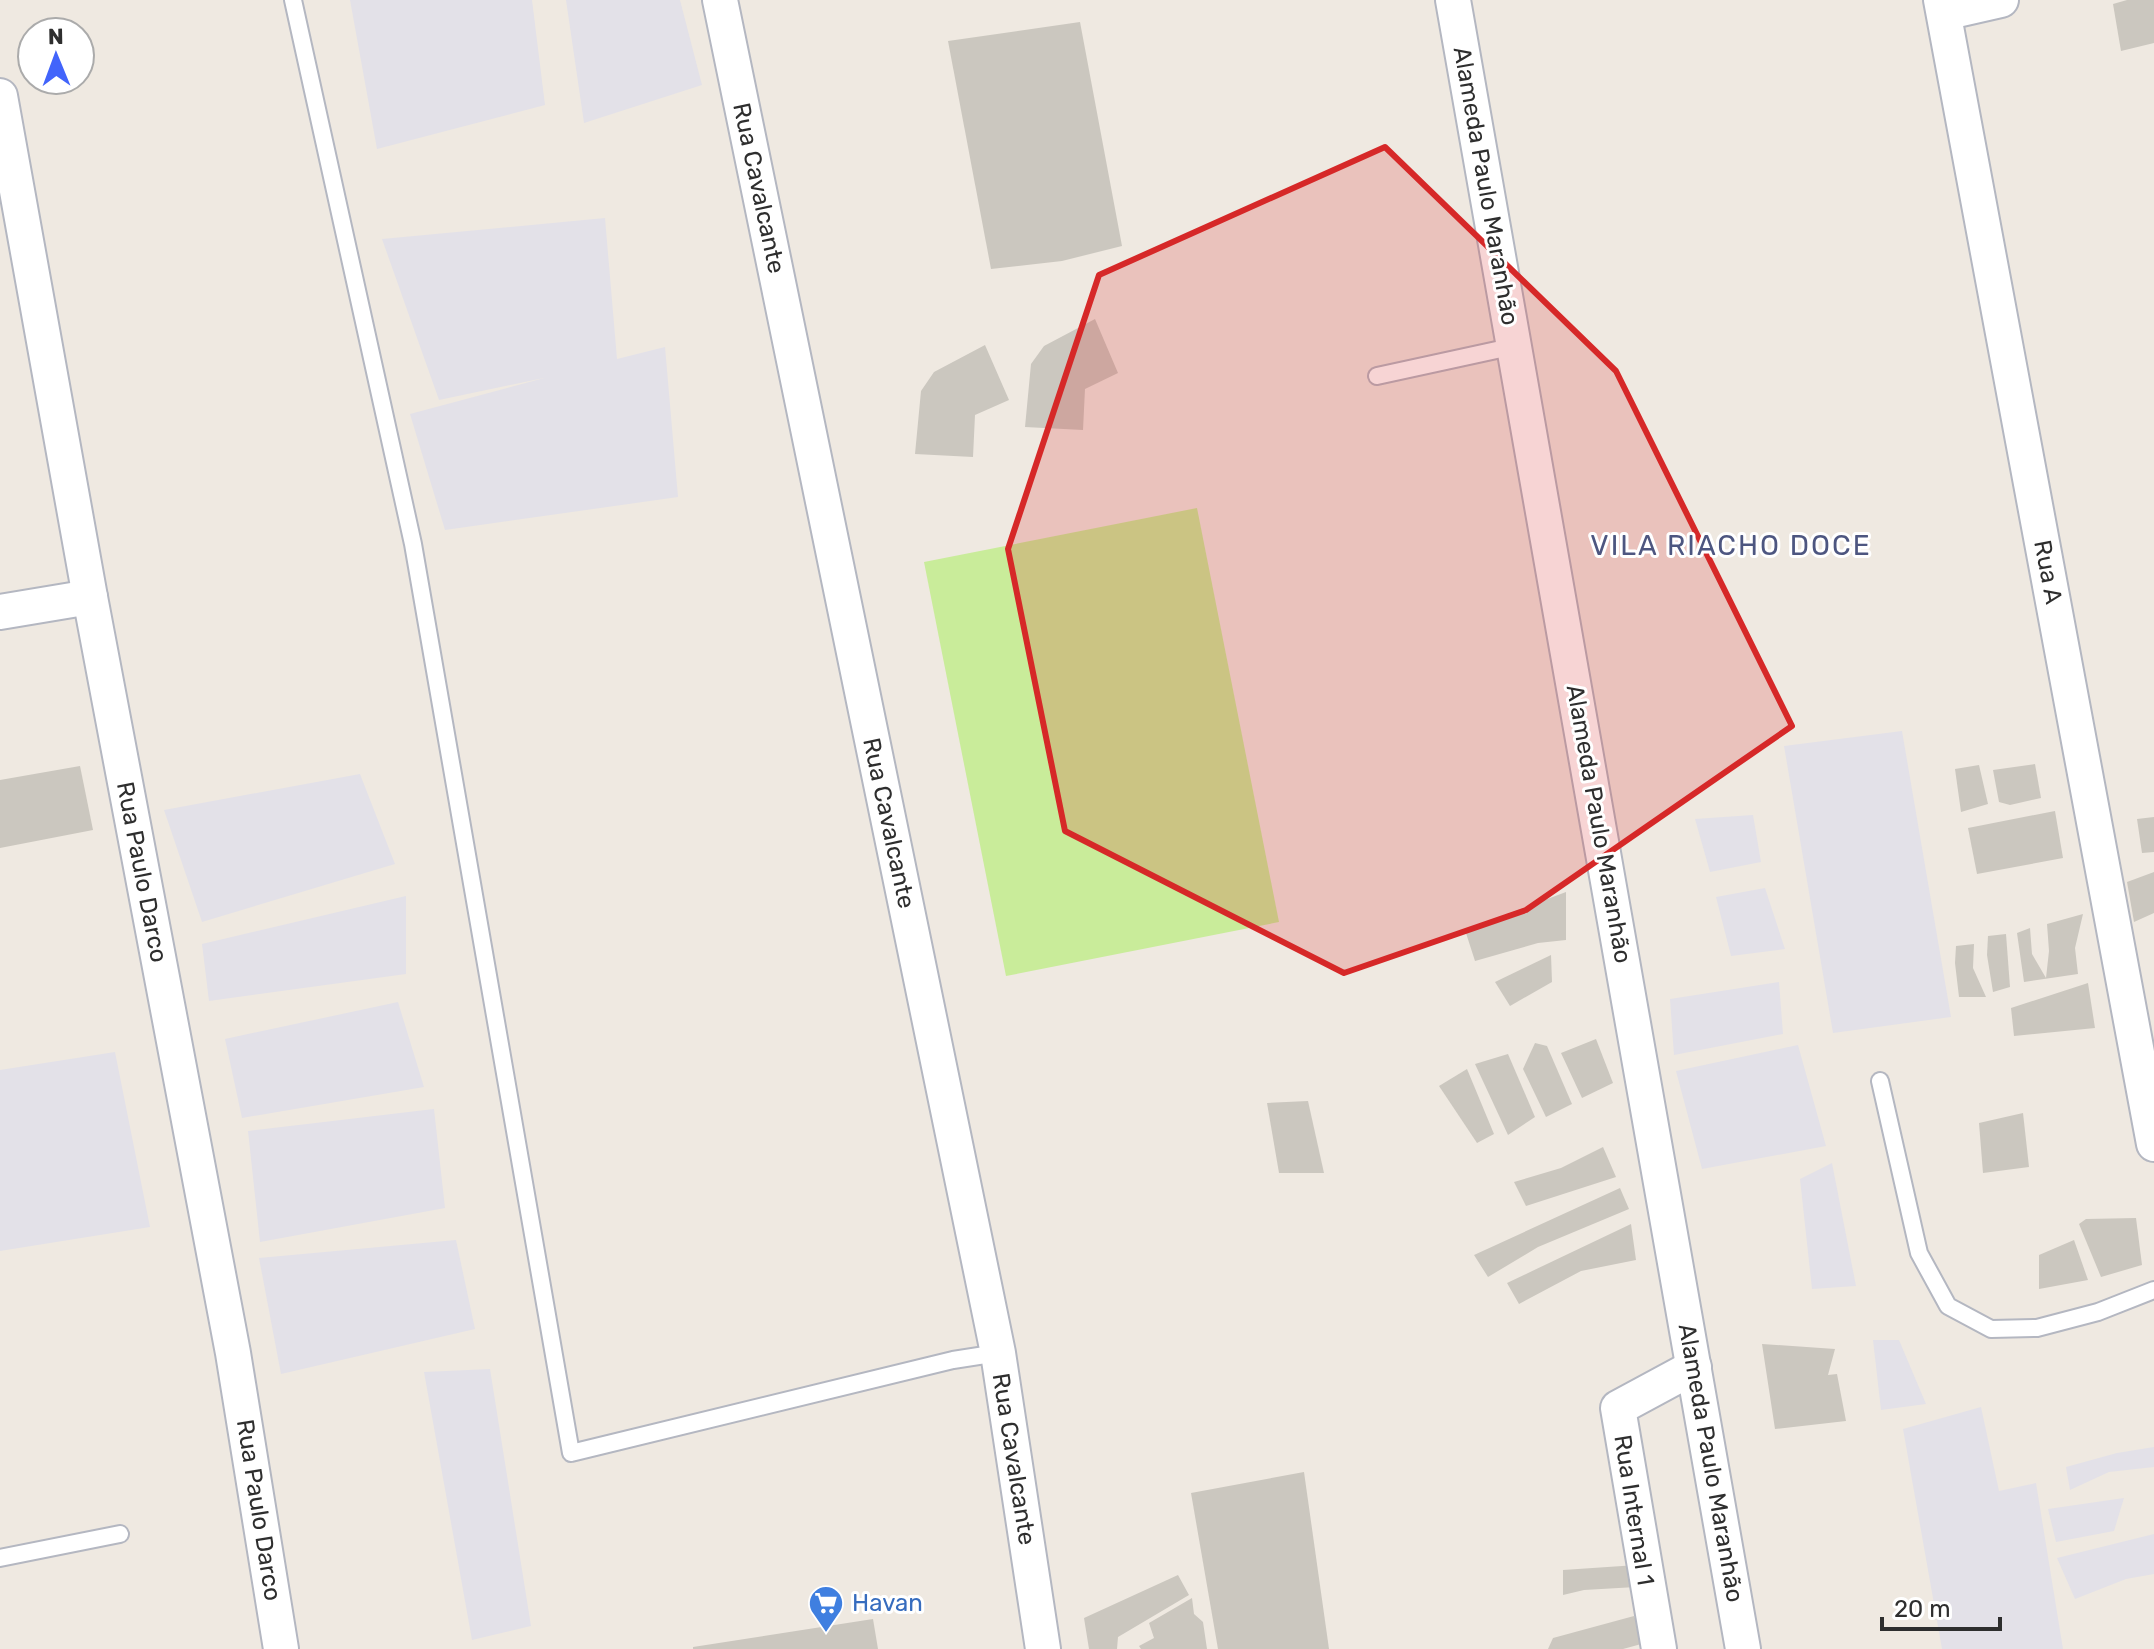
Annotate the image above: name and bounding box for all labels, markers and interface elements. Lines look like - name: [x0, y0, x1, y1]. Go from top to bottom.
- north arrow: [16, 16, 96, 96]
- text: N: [48, 23, 64, 50]
- street label: Alameda Paulo Maranhão: [1448, 45, 1524, 327]
- street label: Rua Cavalcante: [727, 100, 791, 276]
- district label: VILA RIACHO DOCE: [1590, 529, 1872, 562]
- street label: Rua A: [2028, 538, 2068, 606]
- street label: Alameda Paulo Maranhão: [1561, 683, 1637, 965]
- street label: Rua Cavalcante: [857, 735, 921, 911]
- street label: Rua Paulo Darco: [111, 779, 173, 965]
- street label: Alameda Paulo Maranhão: [1673, 1322, 1749, 1604]
- street label: Rua Cavalcante: [987, 1371, 1041, 1547]
- street label: Rua Paulo Darco: [231, 1417, 287, 1603]
- street label: Rua Internal 1: [1608, 1433, 1660, 1587]
- scale bar: [1882, 1581, 2000, 1631]
- supermarket icon: Havan: [807, 1584, 845, 1634]
- place label: Havan: [852, 1589, 923, 1617]
- text: 20 m: [1894, 1595, 1951, 1623]

